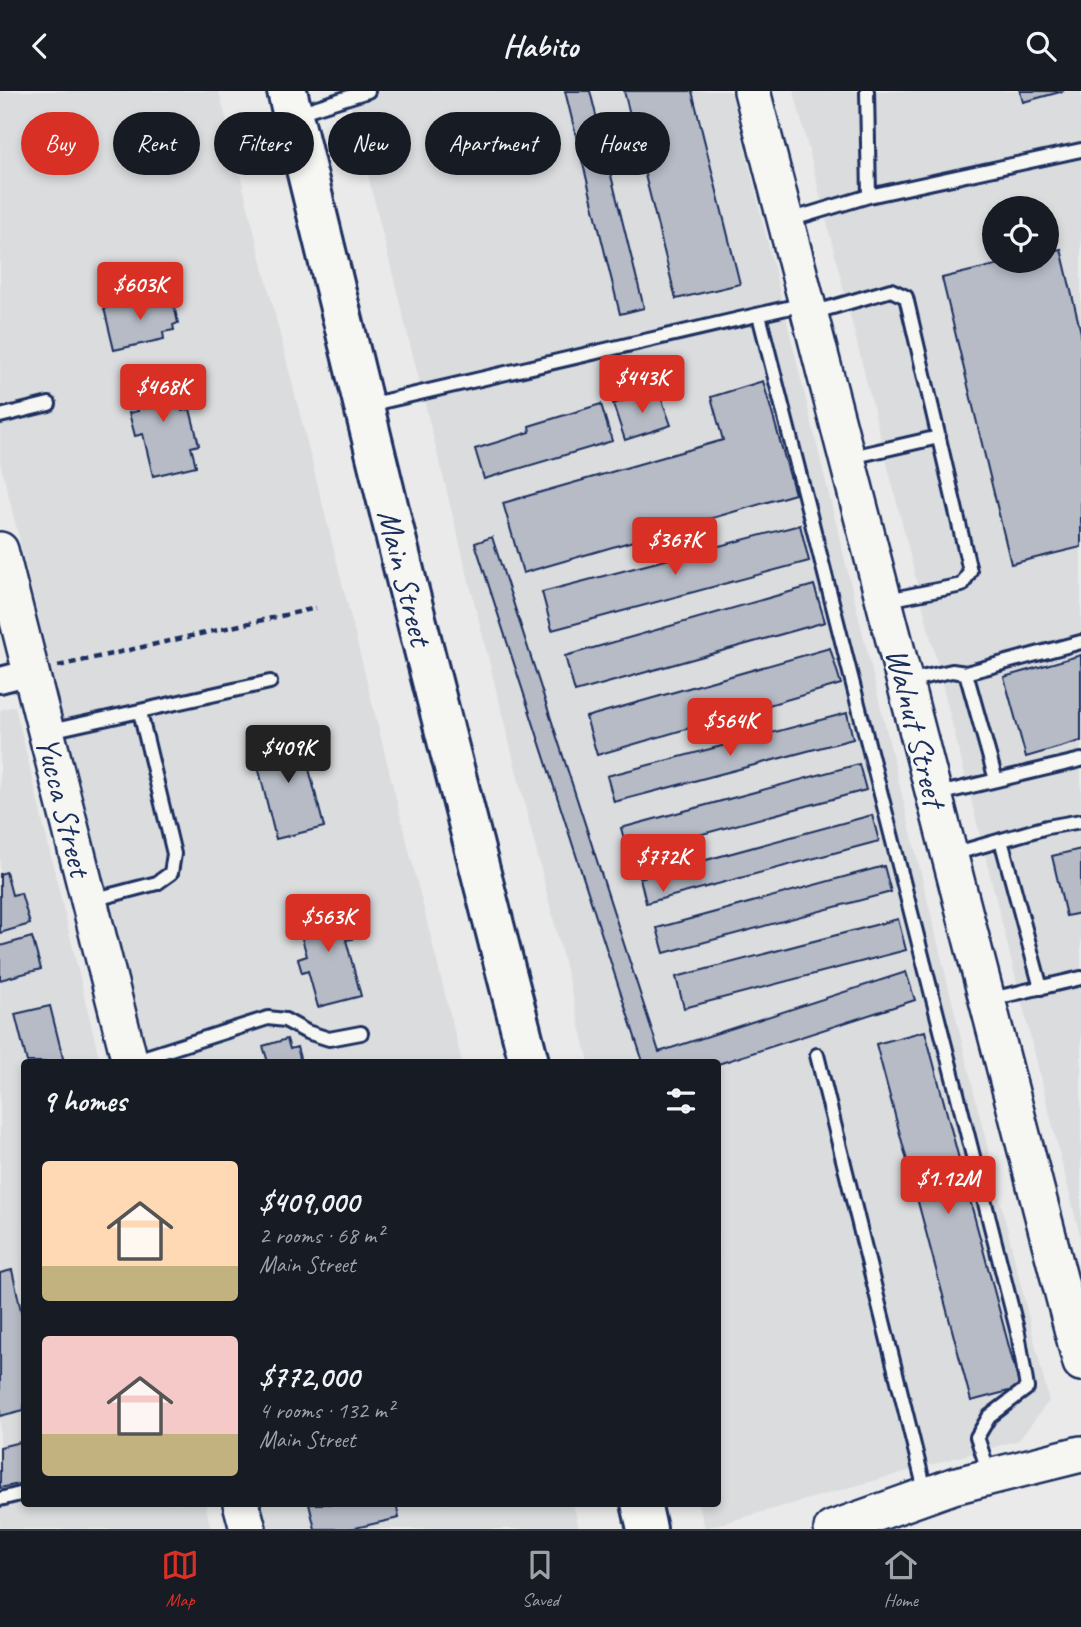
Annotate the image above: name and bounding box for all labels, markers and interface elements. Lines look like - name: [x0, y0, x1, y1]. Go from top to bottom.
- text: Habito: [503, 25, 578, 66]
- icon: back: [21, 27, 59, 65]
- icon: search: [1022, 27, 1060, 65]
- chip: Buy: [21, 112, 99, 175]
- chip: Rent: [113, 112, 200, 175]
- chip: Filters: [214, 112, 314, 175]
- chip: New: [328, 112, 411, 175]
- chip: Apartment: [425, 112, 561, 175]
- chip: House: [575, 112, 670, 175]
- map controls: [982, 196, 1059, 273]
- button: locate: [982, 196, 1059, 273]
- pin: $603K: [91, 263, 189, 322]
- text: $603K: [113, 270, 167, 299]
- pin: $443K: [593, 355, 691, 415]
- text: $443K: [615, 363, 669, 392]
- pin: $468K: [114, 365, 212, 424]
- text: $468K: [136, 372, 190, 401]
- street label: Main Street: [368, 505, 443, 652]
- pin: $367K: [626, 517, 724, 577]
- text: $367K: [648, 525, 702, 554]
- street label: Walnut Street: [876, 644, 957, 815]
- pin: $564K: [681, 699, 779, 758]
- text: $564K: [703, 706, 757, 735]
- pin: $409K: [239, 725, 337, 785]
- street label: Yucca Street: [26, 732, 102, 883]
- text: $409K: [262, 733, 314, 762]
- pin: $772K: [614, 835, 712, 894]
- text: $772K: [637, 842, 689, 871]
- pin: $563K: [279, 895, 377, 954]
- text: $563K: [301, 902, 355, 931]
- text: 9 homes: [42, 1082, 126, 1120]
- icon: filters: [662, 1082, 700, 1120]
- pin: $1.12M: [891, 1157, 1005, 1216]
- text: $1.12M: [917, 1164, 979, 1193]
- text: $409,000: [259, 1183, 359, 1221]
- icon: home: [98, 1189, 182, 1273]
- text: 2 rooms · 68 m²: [259, 1221, 383, 1250]
- text: Main Street: [259, 1250, 355, 1279]
- text: $772,000: [259, 1358, 359, 1396]
- icon: home: [98, 1364, 182, 1448]
- text: 4 rooms · 132 m²: [259, 1396, 394, 1425]
- text: Main Street: [259, 1425, 355, 1454]
- tab: Map: [161, 1546, 199, 1612]
- tab: Saved: [521, 1546, 559, 1612]
- tab: Home: [882, 1546, 920, 1612]

